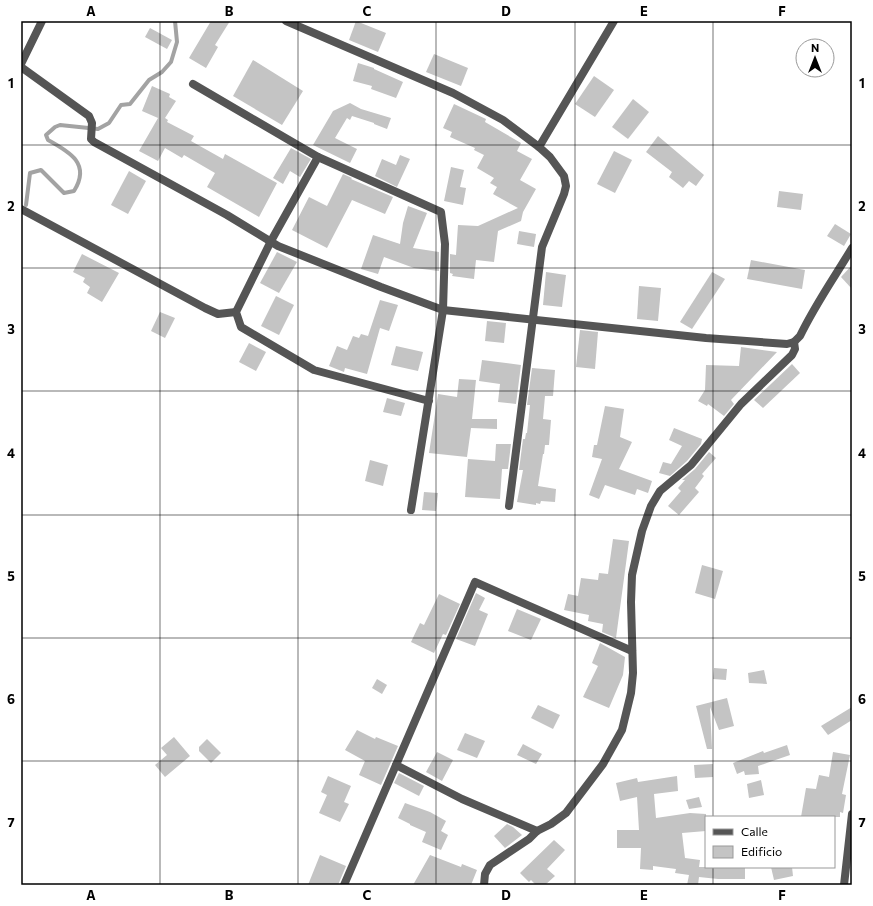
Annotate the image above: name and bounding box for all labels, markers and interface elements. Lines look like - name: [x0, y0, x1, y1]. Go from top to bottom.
- text: A: [86, 3, 96, 19]
- text: B: [225, 3, 234, 19]
- text: C: [363, 3, 372, 19]
- text: D: [501, 3, 511, 19]
- text: E: [640, 3, 648, 19]
- text: F: [778, 3, 786, 19]
- north arrow: [795, 38, 835, 78]
- text: N: [811, 41, 819, 54]
- text: 1: [8, 75, 14, 91]
- text: 1: [859, 75, 865, 91]
- text: 2: [7, 198, 15, 214]
- text: 2: [858, 198, 866, 214]
- text: 3: [7, 321, 15, 337]
- text: 3: [858, 321, 866, 337]
- text: 4: [7, 445, 15, 461]
- text: 4: [858, 445, 866, 461]
- text: 5: [7, 568, 15, 584]
- text: 5: [858, 568, 866, 584]
- text: 6: [7, 691, 15, 707]
- text: 6: [858, 691, 866, 707]
- text: 7: [7, 814, 15, 830]
- text: 7: [858, 814, 866, 830]
- legend: [705, 816, 835, 868]
- text: Calle: [741, 824, 768, 838]
- text: Edificio: [741, 844, 782, 858]
- text: A: [86, 887, 96, 903]
- text: B: [225, 887, 234, 903]
- text: C: [363, 887, 372, 903]
- text: D: [501, 887, 511, 903]
- text: E: [640, 887, 648, 903]
- text: F: [778, 887, 786, 903]

